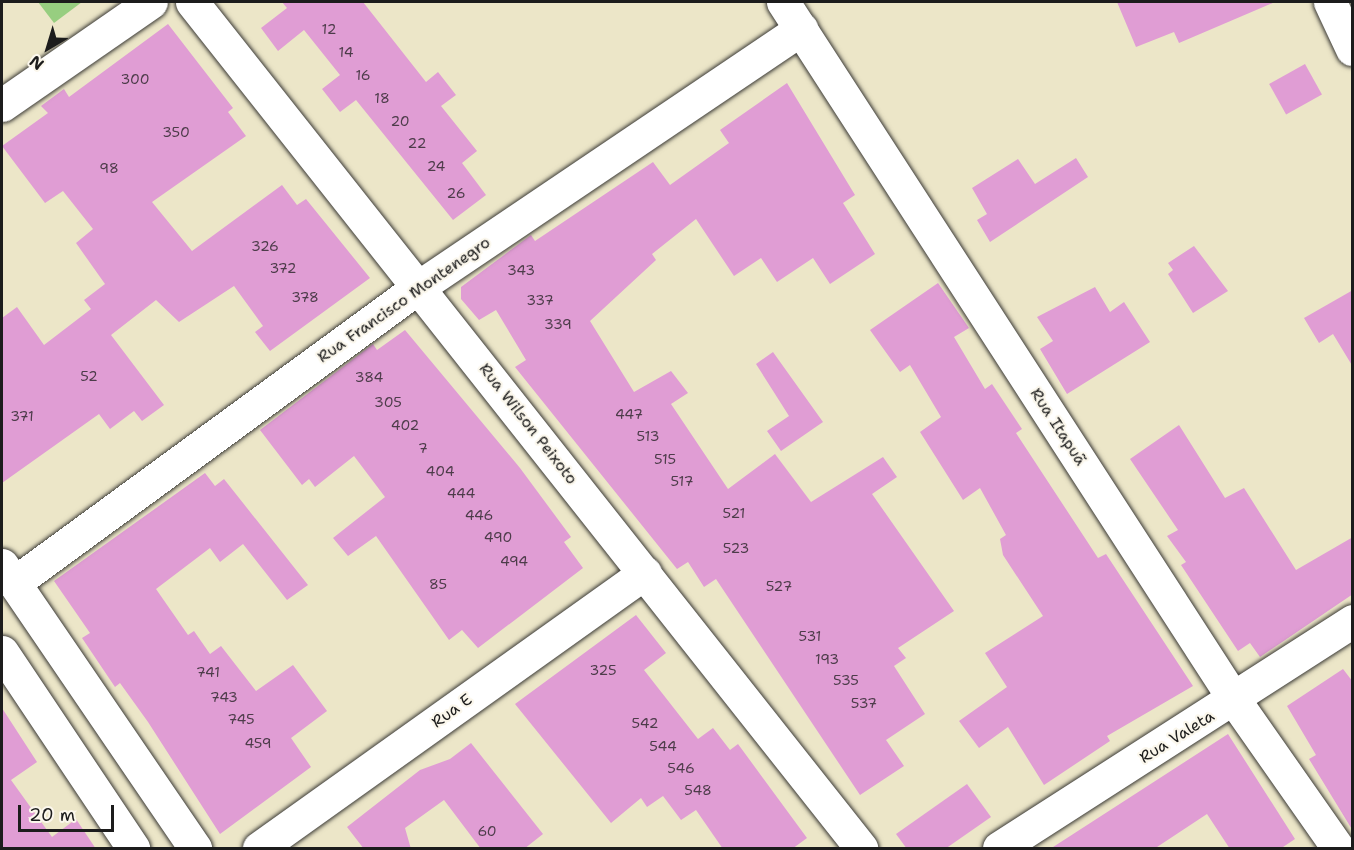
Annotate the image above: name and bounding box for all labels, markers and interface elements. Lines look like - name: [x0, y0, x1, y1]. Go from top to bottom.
- north arrow: [18, 18, 78, 78]
- house number: 12: [322, 21, 336, 37]
- house number: 14: [338, 44, 354, 60]
- text: N: [25, 50, 48, 75]
- house number: 16: [355, 67, 371, 83]
- house number: 300: [120, 71, 150, 87]
- house number: 18: [374, 90, 390, 106]
- house number: 20: [390, 113, 410, 129]
- house number: 350: [162, 124, 190, 140]
- house number: 22: [408, 135, 426, 151]
- house number: 24: [427, 158, 445, 174]
- house number: 98: [99, 160, 119, 176]
- house number: 26: [447, 185, 465, 201]
- street label: Rua Francisco Montenegro: [314, 233, 494, 367]
- house number: 326: [251, 238, 279, 254]
- house number: 372: [269, 260, 297, 276]
- house number: 343: [507, 262, 535, 278]
- house number: 378: [291, 289, 319, 305]
- house number: 337: [526, 292, 554, 308]
- house number: 339: [544, 316, 572, 332]
- street label: Rua Wilson Peixoto: [475, 360, 581, 488]
- house number: 52: [80, 368, 98, 384]
- house number: 384: [355, 369, 383, 385]
- street label: Rua Itapuã: [1026, 385, 1090, 469]
- house number: 305: [374, 394, 402, 410]
- house number: 447: [615, 406, 643, 422]
- house number: 371: [10, 408, 34, 424]
- house number: 402: [391, 417, 419, 433]
- house number: 513: [637, 428, 659, 444]
- house number: 7: [418, 440, 428, 456]
- house number: 515: [654, 451, 676, 467]
- house number: 404: [426, 463, 454, 479]
- house number: 517: [671, 473, 693, 489]
- house number: 444: [447, 485, 475, 501]
- house number: 521: [723, 505, 745, 521]
- house number: 446: [465, 507, 493, 523]
- house number: 490: [484, 529, 512, 545]
- house number: 523: [723, 540, 749, 556]
- house number: 494: [500, 553, 528, 569]
- house number: 85: [429, 576, 447, 592]
- house number: 527: [766, 578, 792, 594]
- house number: 531: [799, 628, 821, 644]
- house number: 193: [815, 651, 839, 667]
- house number: 325: [590, 662, 616, 678]
- house number: 741: [196, 664, 220, 680]
- house number: 535: [833, 672, 859, 688]
- house number: 743: [210, 689, 238, 705]
- street label: Rua E: [428, 690, 476, 732]
- house number: 537: [851, 695, 877, 711]
- street label: Rua Valeta: [1136, 706, 1218, 768]
- house number: 745: [227, 711, 255, 727]
- house number: 542: [632, 715, 658, 731]
- house number: 459: [244, 735, 272, 751]
- house number: 544: [649, 738, 677, 754]
- house number: 546: [667, 760, 695, 776]
- house number: 548: [684, 782, 712, 798]
- scale bar: [21, 793, 117, 831]
- text: 20 m: [29, 803, 75, 827]
- house number: 60: [477, 823, 497, 839]

